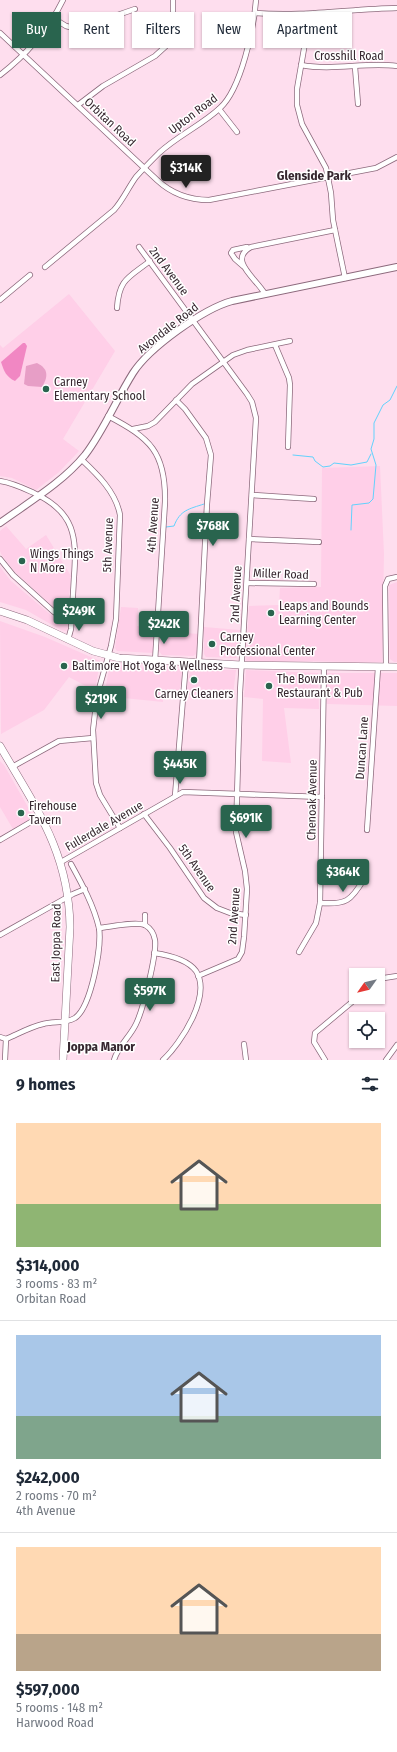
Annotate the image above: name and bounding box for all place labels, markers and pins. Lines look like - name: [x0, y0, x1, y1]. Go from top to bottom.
- pin: $314K: [158, 155, 214, 189]
- place label: Carney Elementary School: [54, 375, 145, 403]
- marker: Carney Elementary School: [41, 384, 51, 394]
- pin: $768K: [185, 513, 241, 547]
- place label: Wings Things N More: [30, 547, 94, 575]
- marker: Wings Things N More: [17, 556, 27, 566]
- pin: $249K: [51, 598, 107, 632]
- place label: Leaps and Bounds Learning Center: [279, 599, 369, 627]
- marker: Leaps and Bounds Learning Center: [266, 608, 276, 618]
- pin: $242K: [136, 611, 192, 645]
- place label: Carney Professional Center: [220, 630, 316, 658]
- marker: Carney Professional Center: [207, 639, 217, 649]
- place label: Baltimore Hot Yoga & Wellness: [72, 659, 223, 673]
- marker: Baltimore Hot Yoga & Wellness: [59, 661, 69, 671]
- place label: The Bowman Restaurant & Pub: [277, 672, 363, 700]
- marker: Carney Cleaners: [189, 675, 199, 685]
- marker: The Bowman Restaurant & Pub: [264, 681, 274, 691]
- pin: $219K: [73, 686, 129, 720]
- place label: Carney Cleaners: [155, 687, 233, 701]
- pin: $445K: [152, 751, 208, 785]
- place label: Firehouse Tavern: [29, 799, 77, 827]
- pin: $691K: [218, 805, 274, 839]
- marker: Firehouse Tavern: [16, 808, 26, 818]
- pin: $364K: [315, 859, 371, 893]
- pin: $597K: [122, 978, 178, 1012]

